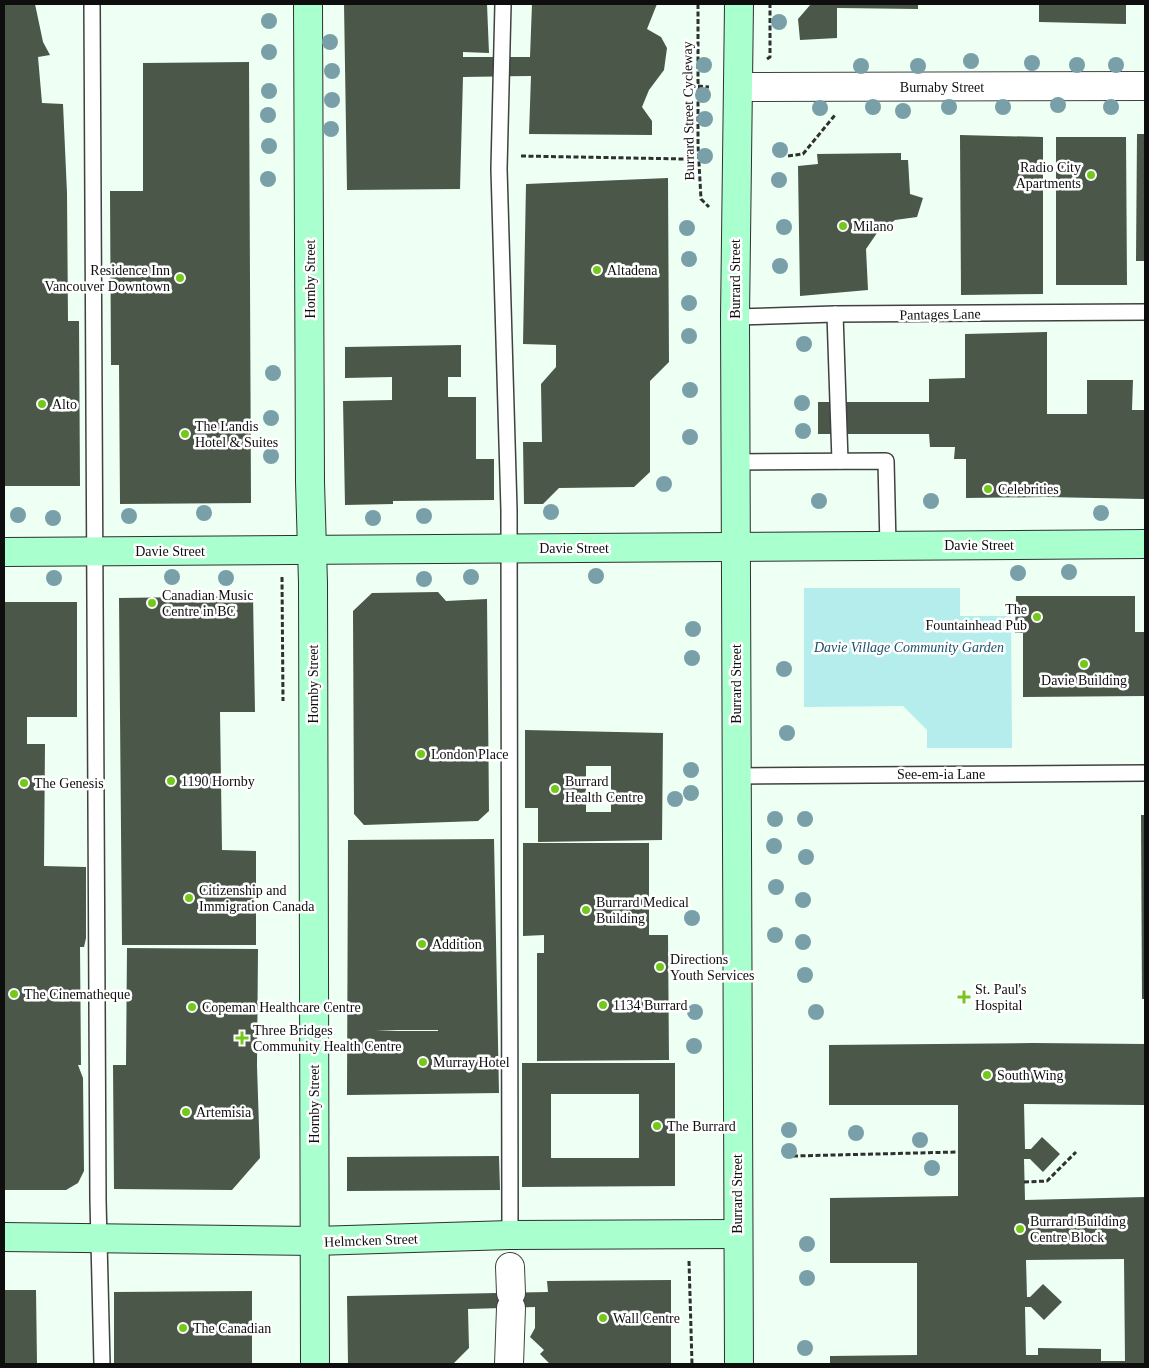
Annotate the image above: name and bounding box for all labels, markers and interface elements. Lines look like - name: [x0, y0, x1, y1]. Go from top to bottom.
- street label: Burrard Street Cycleway: [680, 41, 697, 181]
- street label: Burnaby Street: [900, 80, 984, 95]
- place label: Radio City Apartments: [1016, 160, 1081, 191]
- marker: Radio City Apartments: [1085, 169, 1097, 181]
- place label: Milano: [853, 219, 893, 234]
- marker: Milano: [837, 220, 849, 232]
- street label: Hornby Street: [303, 239, 318, 318]
- street label: Burrard Street: [728, 239, 743, 319]
- place label: Residence Inn Vancouver Downtown: [44, 263, 170, 294]
- place label: Altadena: [607, 263, 658, 278]
- marker: Altadena: [591, 264, 603, 276]
- marker: Residence Inn Vancouver Downtown: [174, 272, 186, 284]
- street label: Pantages Lane: [899, 306, 981, 323]
- place label: Alto: [52, 397, 77, 412]
- marker: Alto: [36, 398, 48, 410]
- place label: The Landis Hotel & Suites: [195, 419, 278, 450]
- marker: The Landis Hotel & Suites: [179, 428, 191, 440]
- place label: Celebrities: [998, 482, 1059, 497]
- marker: Celebrities: [982, 483, 994, 495]
- street label: Davie Street: [944, 538, 1014, 553]
- street label: Davie Street: [539, 541, 609, 556]
- street label: Davie Street: [135, 544, 205, 559]
- place label: Canadian Music Centre in BC: [162, 588, 253, 619]
- marker: Canadian Music Centre in BC: [146, 597, 158, 609]
- place label: The Fountainhead Pub: [926, 602, 1027, 633]
- marker: The Fountainhead Pub: [1031, 611, 1043, 623]
- park label: Davie Village Community Garden: [813, 640, 1004, 655]
- street label: Hornby Street: [306, 644, 321, 723]
- street label: Burrard Street: [729, 644, 744, 724]
- marker: Davie Building: [1078, 658, 1090, 670]
- place label: Davie Building: [1041, 673, 1127, 688]
- place label: London Place: [431, 747, 508, 762]
- marker: London Place: [415, 748, 427, 760]
- street label: See-em-ia Lane: [897, 767, 985, 782]
- place label: 1190 Hornby: [181, 774, 255, 789]
- place label: Burrard Health Centre: [565, 774, 643, 805]
- marker: 1190 Hornby: [165, 775, 177, 787]
- place label: The Genesis: [34, 776, 104, 791]
- marker: The Genesis: [18, 777, 30, 789]
- marker: Burrard Health Centre: [549, 783, 561, 795]
- place label: Citizenship and Immigration Canada: [199, 883, 315, 914]
- marker: Citizenship and Immigration Canada: [183, 892, 195, 904]
- place label: Burrard Medical Building: [596, 895, 689, 926]
- marker: Burrard Medical Building: [580, 904, 592, 916]
- place label: Addition: [432, 937, 482, 952]
- marker: Addition: [416, 938, 428, 950]
- place label: Directions Youth Services: [670, 952, 755, 983]
- marker: Directions Youth Services: [654, 961, 666, 973]
- place label: St. Paul's Hospital: [975, 982, 1027, 1013]
- place label: The Cinematheque: [24, 987, 130, 1002]
- marker: The Cinematheque: [8, 988, 20, 1000]
- marker: St. Paul's Hospital: [957, 990, 971, 1004]
- place label: 1134 Burrard: [613, 998, 688, 1013]
- marker: 1134 Burrard: [597, 999, 609, 1011]
- place label: Copeman Healthcare Centre: [202, 1000, 361, 1015]
- marker: Copeman Healthcare Centre: [186, 1001, 198, 1013]
- place label: Three Bridges Community Health Centre: [253, 1023, 402, 1054]
- marker: Three Bridges Community Health Centre: [235, 1031, 249, 1045]
- place label: Murray Hotel: [433, 1055, 510, 1070]
- marker: Murray Hotel: [417, 1056, 429, 1068]
- street label: Hornby Street: [307, 1064, 322, 1143]
- place label: South Wing: [997, 1068, 1063, 1083]
- marker: South Wing: [981, 1069, 993, 1081]
- place label: Artemisia: [196, 1105, 252, 1120]
- marker: Artemisia: [180, 1106, 192, 1118]
- place label: The Burrard: [667, 1119, 736, 1134]
- marker: The Burrard: [651, 1120, 663, 1132]
- street label: Burrard Street: [730, 1154, 745, 1234]
- place label: Burrard Building Centre Block: [1030, 1214, 1126, 1245]
- marker: Burrard Building Centre Block: [1014, 1223, 1026, 1235]
- street label: Helmcken Street: [324, 1231, 418, 1250]
- place label: Wall Centre: [613, 1311, 680, 1326]
- marker: Wall Centre: [597, 1312, 609, 1324]
- place label: The Canadian: [193, 1321, 271, 1336]
- marker: The Canadian: [177, 1322, 189, 1334]

